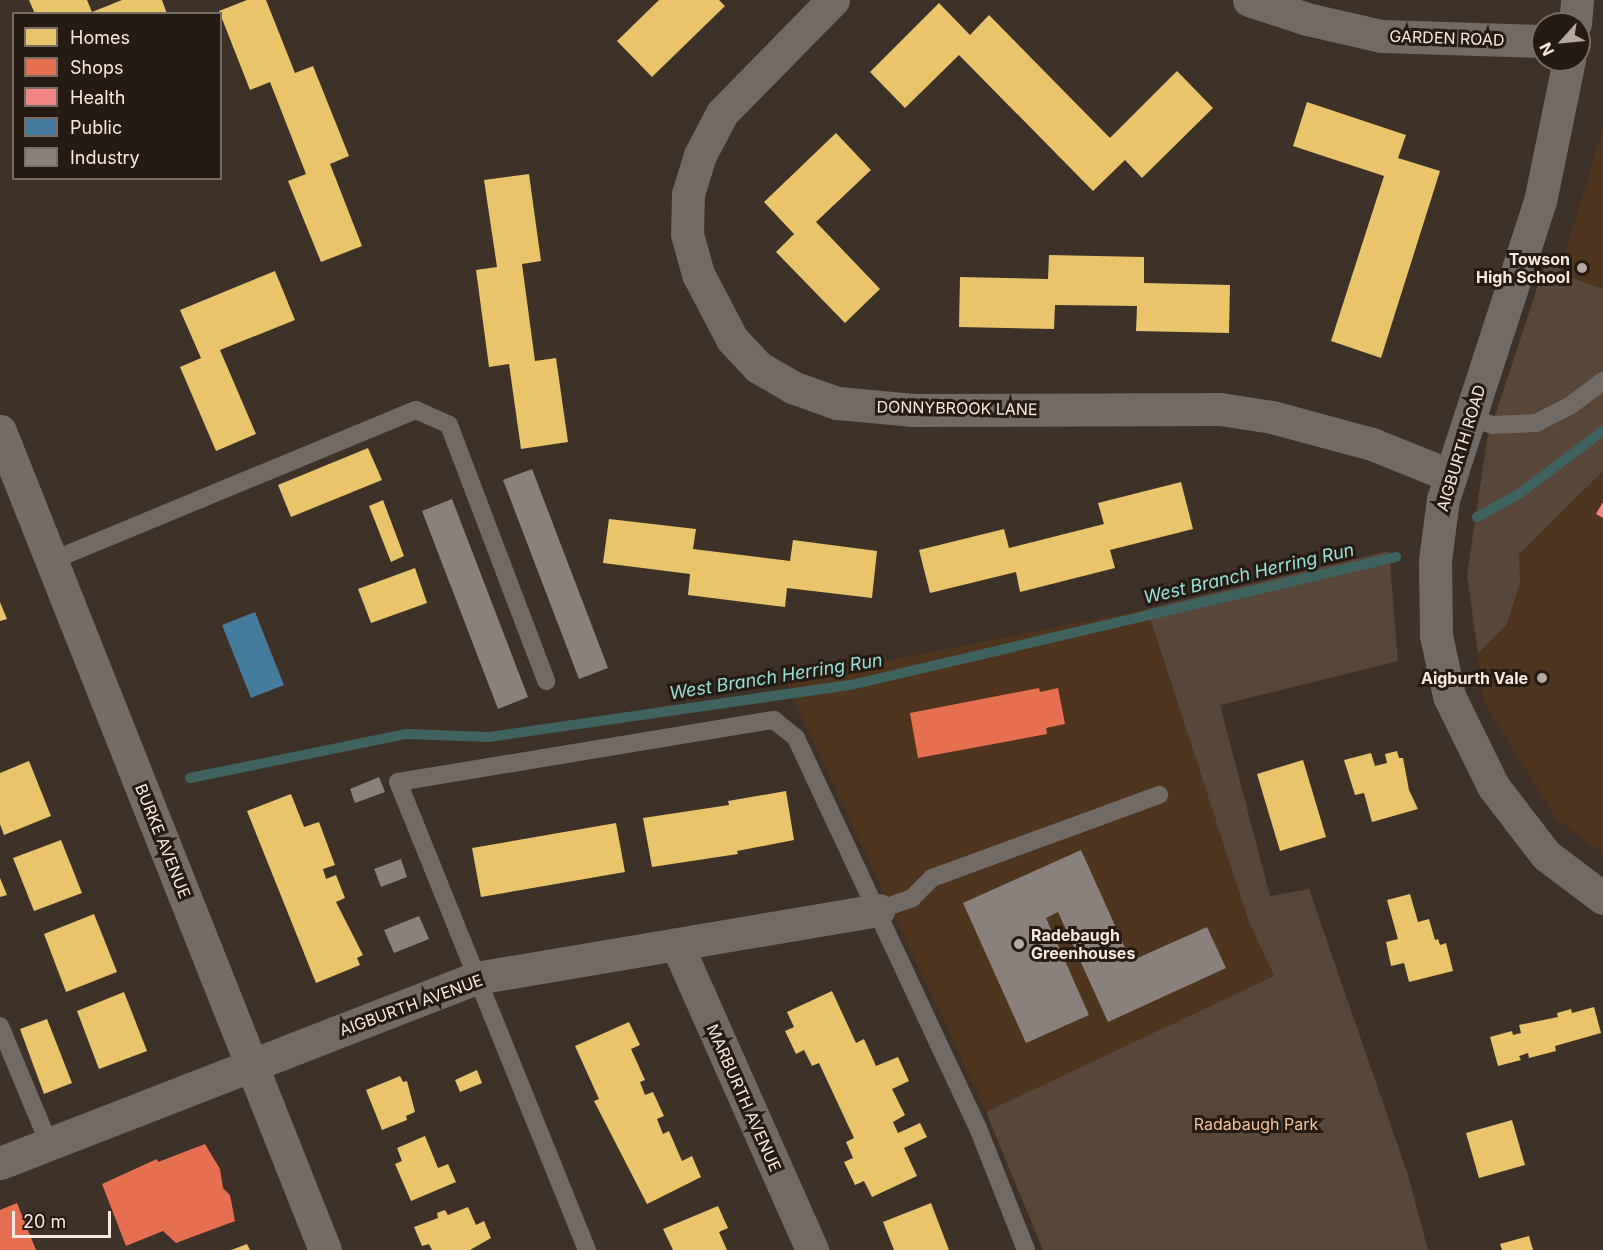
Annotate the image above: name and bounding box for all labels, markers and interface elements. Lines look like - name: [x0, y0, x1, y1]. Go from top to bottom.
- legend: [12, 12, 222, 180]
- north arrow: [1531, 12, 1591, 72]
- street label: GARDEN ROAD: [1389, 26, 1505, 50]
- text: Homes: [70, 27, 130, 48]
- text: N: [1535, 39, 1558, 59]
- text: Shops: [70, 57, 124, 78]
- text: Health: [70, 87, 125, 108]
- text: Public: [70, 117, 122, 138]
- text: Industry: [70, 147, 140, 168]
- place label: Towson High School: [1476, 249, 1570, 287]
- marker: Towson High School: [1575, 261, 1589, 275]
- street label: AIGBURTH ROAD: [1433, 382, 1489, 514]
- street label: DONNYBROOK LANE: [876, 397, 1038, 419]
- water label: West Branch Herring Run: [1142, 539, 1356, 609]
- water label: West Branch Herring Run: [668, 649, 884, 705]
- place label: Aigburth Vale: [1421, 668, 1528, 688]
- marker: Aigburth Vale: [1533, 669, 1551, 687]
- street label: BURKE AVENUE: [131, 781, 195, 901]
- place label: Radebaugh Greenhouses: [1031, 925, 1135, 963]
- marker: Radebaugh Greenhouses: [1012, 937, 1026, 951]
- street label: AIGBURTH AVENUE: [337, 970, 485, 1040]
- street label: MARBURTH AVENUE: [703, 1021, 785, 1175]
- park label: Radabaugh Park: [1194, 1114, 1318, 1134]
- scale bar: [15, 1199, 114, 1237]
- text: 20 m: [23, 1211, 66, 1232]

